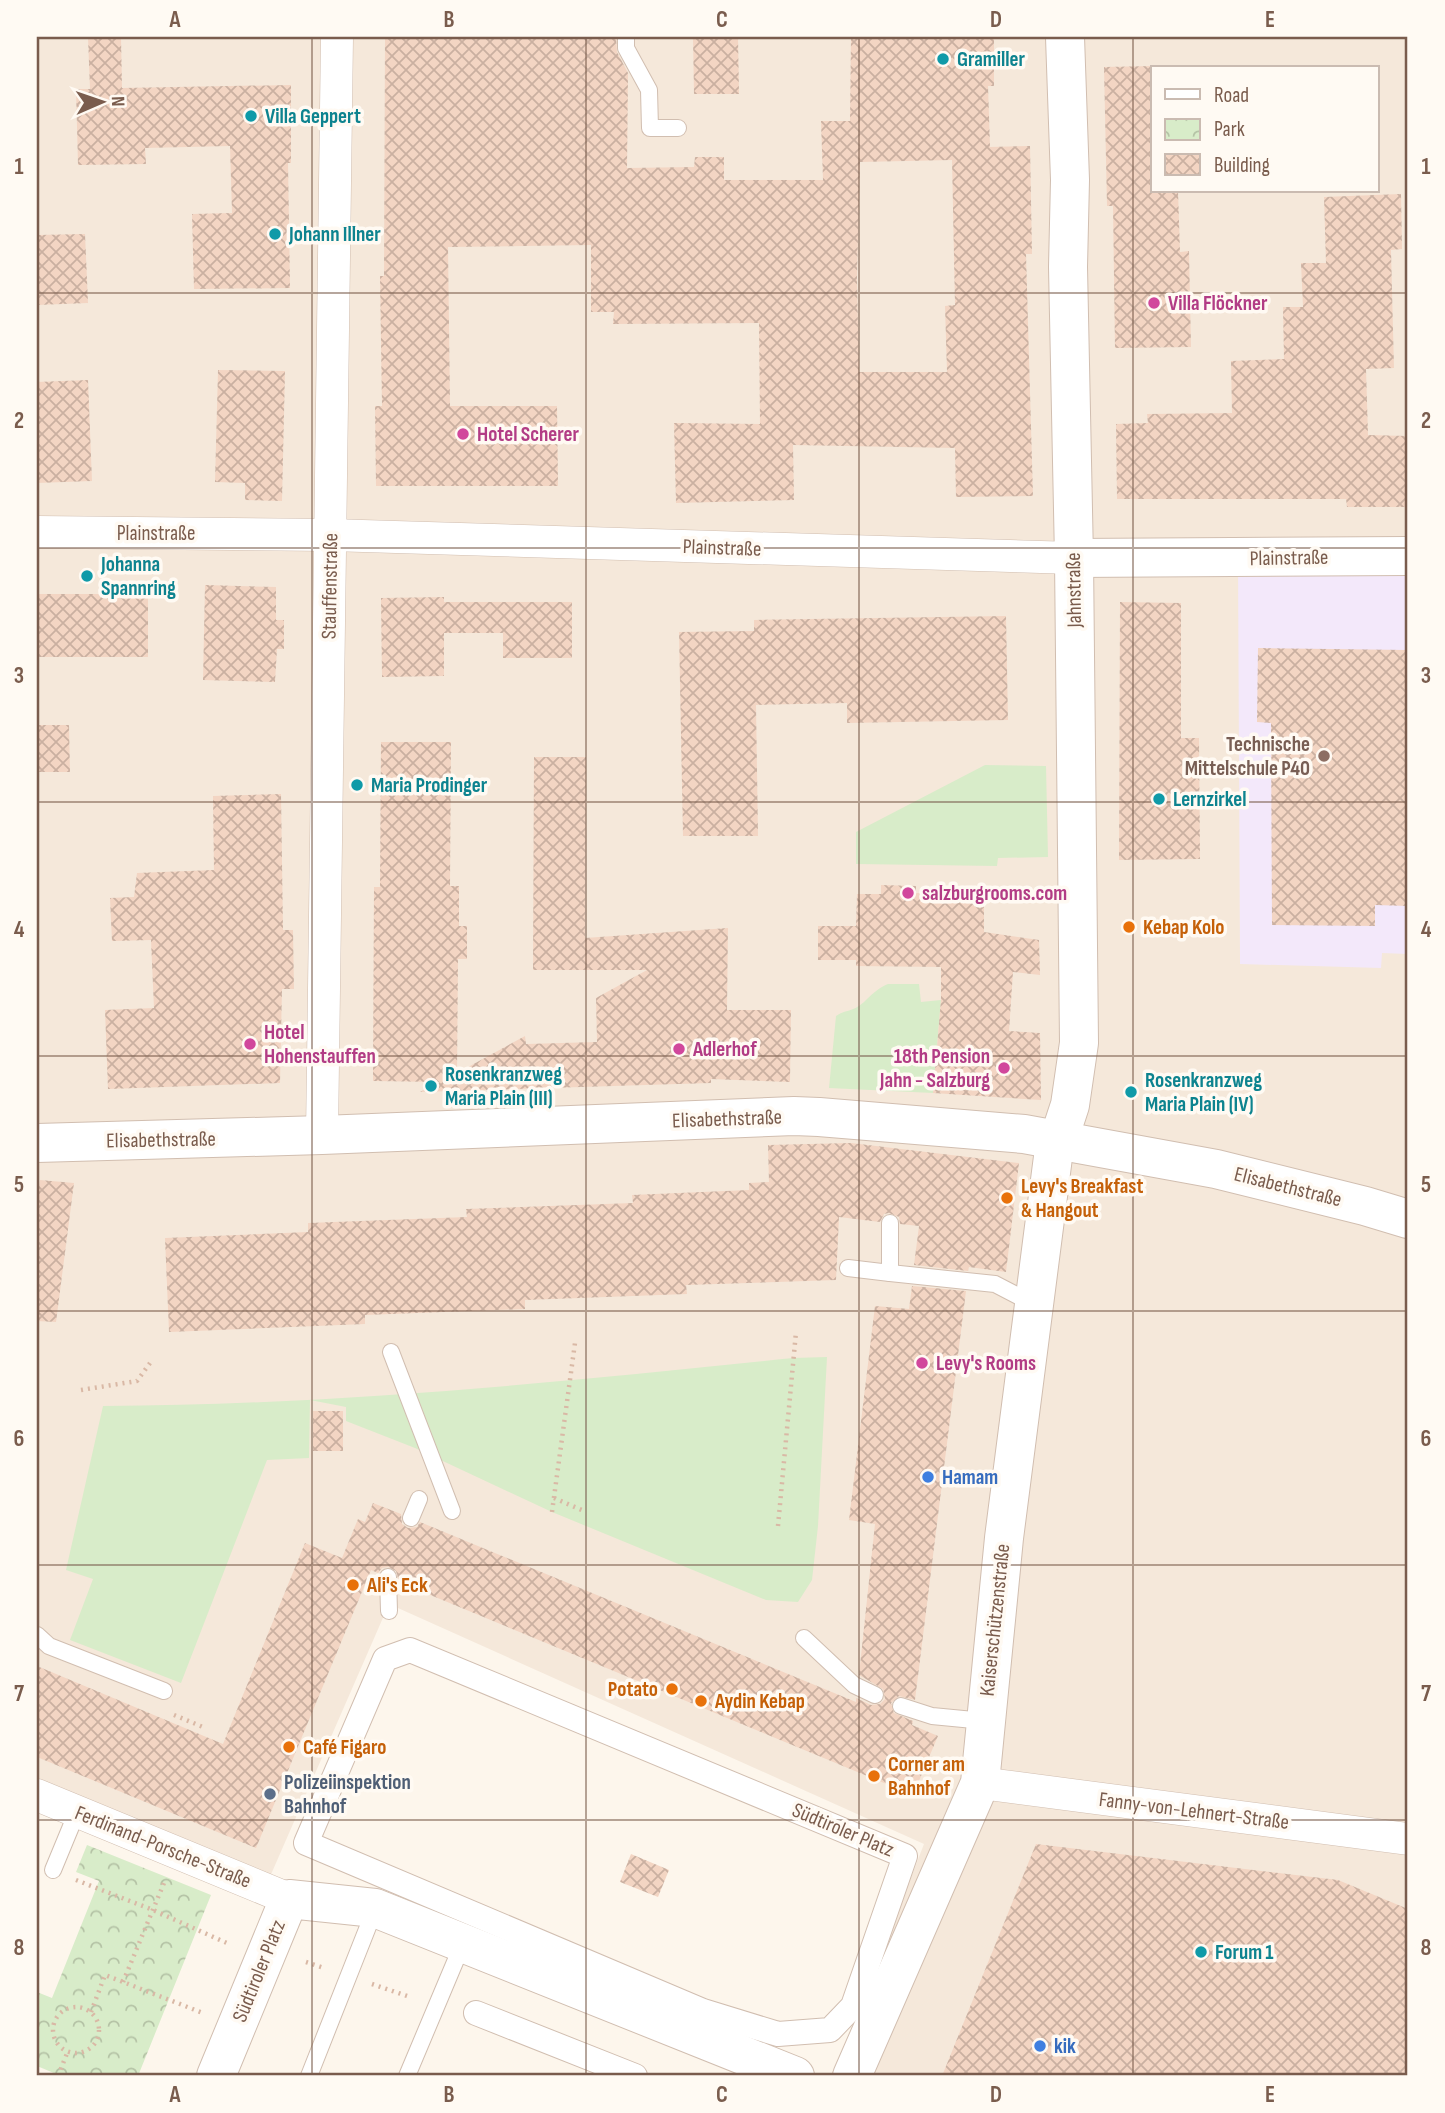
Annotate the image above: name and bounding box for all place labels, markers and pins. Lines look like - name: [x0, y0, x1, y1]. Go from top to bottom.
- place label: Gramiller: [957, 47, 1026, 72]
- marker: Gramiller: [935, 51, 951, 67]
- place label: Villa Geppert: [265, 104, 361, 129]
- marker: Villa Geppert: [243, 108, 259, 124]
- place label: Johann Illner: [288, 222, 381, 247]
- marker: Johann Illner: [267, 226, 283, 242]
- place label: Villa Flöckner: [1168, 291, 1268, 316]
- marker: Villa Flöckner: [1146, 295, 1162, 311]
- place label: Hotel Scherer: [477, 422, 580, 447]
- marker: Hotel Scherer: [455, 426, 471, 442]
- place label: Johanna Spannring: [100, 552, 176, 601]
- marker: Johanna Spannring: [79, 568, 95, 584]
- place label: Technische Mittelschule P40: [1185, 732, 1310, 781]
- marker: Technische Mittelschule P40: [1316, 748, 1332, 764]
- place label: Maria Prodinger: [371, 773, 488, 798]
- marker: Maria Prodinger: [349, 777, 365, 793]
- place label: Lernzirkel: [1173, 787, 1246, 812]
- marker: Lernzirkel: [1151, 791, 1167, 807]
- place label: salzburgrooms.com: [922, 881, 1067, 906]
- marker: salzburgrooms.com: [900, 885, 916, 901]
- place label: Kebap Kolo: [1143, 915, 1225, 940]
- marker: Kebap Kolo: [1121, 919, 1137, 935]
- place label: Hotel Hohenstauffen: [264, 1020, 376, 1069]
- marker: Hotel Hohenstauffen: [242, 1036, 258, 1052]
- place label: Adlerhof: [692, 1037, 757, 1062]
- marker: Adlerhof: [671, 1041, 687, 1057]
- place label: 18th Pension Jahn - Salzburg: [879, 1044, 990, 1093]
- marker: 18th Pension Jahn - Salzburg: [996, 1060, 1012, 1076]
- place label: Rosenkranzweg Maria Plain (III): [445, 1062, 562, 1111]
- place label: Rosenkranzweg Maria Plain (IV): [1145, 1068, 1262, 1117]
- marker: Rosenkranzweg Maria Plain (III): [423, 1078, 439, 1094]
- marker: Rosenkranzweg Maria Plain (IV): [1123, 1084, 1139, 1100]
- place label: Levy's Breakfast & Hangout: [1021, 1174, 1143, 1223]
- marker: Levy's Breakfast & Hangout: [999, 1190, 1015, 1206]
- place label: Levy's Rooms: [936, 1351, 1036, 1376]
- marker: Levy's Rooms: [914, 1355, 930, 1371]
- place label: Hamam: [942, 1465, 998, 1490]
- marker: Hamam: [920, 1469, 936, 1485]
- place label: Ali's Eck: [366, 1573, 428, 1598]
- marker: Ali's Eck: [345, 1577, 361, 1593]
- place label: Potato: [608, 1677, 658, 1702]
- marker: Potato: [664, 1681, 680, 1697]
- place label: Aydin Kebap: [714, 1689, 805, 1714]
- marker: Aydin Kebap: [693, 1693, 709, 1709]
- place label: Café Figaro: [303, 1735, 386, 1760]
- marker: Café Figaro: [281, 1739, 297, 1755]
- place label: Corner am Bahnhof: [888, 1752, 965, 1801]
- marker: Corner am Bahnhof: [866, 1768, 882, 1784]
- place label: Polizeiinspektion Bahnhof: [284, 1770, 411, 1819]
- marker: Polizeiinspektion Bahnhof: [262, 1786, 278, 1802]
- place label: Forum 1: [1215, 1940, 1274, 1965]
- marker: Forum 1: [1193, 1944, 1209, 1960]
- place label: kik: [1054, 2034, 1076, 2059]
- marker: kik: [1032, 2038, 1048, 2054]

